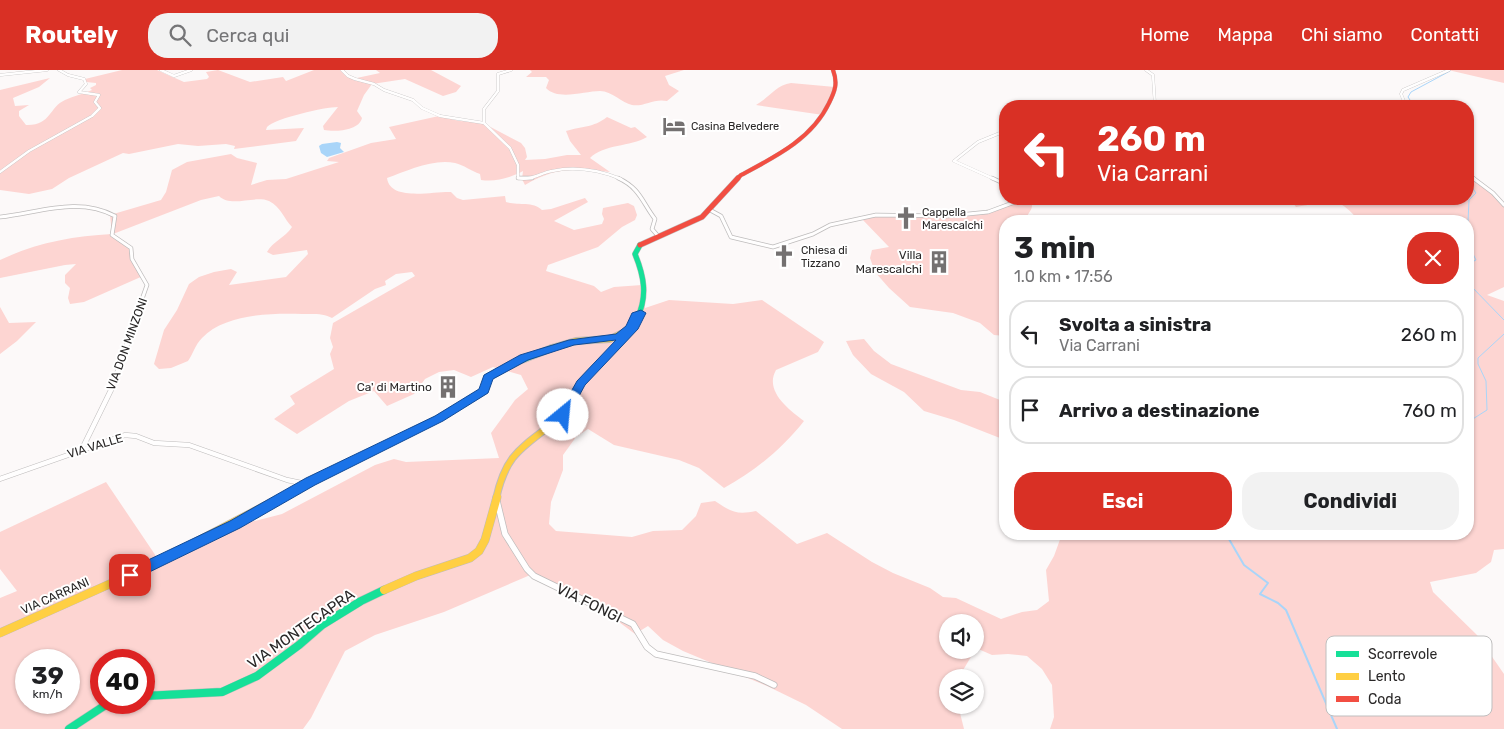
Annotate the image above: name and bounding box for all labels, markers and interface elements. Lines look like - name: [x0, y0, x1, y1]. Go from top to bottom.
- search box: [148, 13, 498, 58]
- text: Routely: [25, 21, 118, 49]
- icon: search: [166, 21, 194, 49]
- text: Cerca qui: [206, 24, 289, 47]
- text: Home: [1140, 24, 1189, 46]
- text: Mappa: [1217, 24, 1273, 46]
- text: Chi siamo: [1301, 24, 1383, 46]
- text: Contatti: [1411, 24, 1479, 46]
- hotel icon: Casina Belvedere: [661, 113, 687, 139]
- text: 260 m: [1097, 118, 1206, 160]
- place label: Casina Belvedere: [691, 120, 779, 133]
- icon: left: [1014, 120, 1079, 185]
- text: Via Carrani: [1097, 160, 1208, 187]
- church icon: Cappella Marescalchi: [893, 205, 919, 231]
- place label: Cappella Marescalchi: [922, 206, 983, 232]
- text: 3 min: [1014, 230, 1096, 266]
- button: close: [1407, 232, 1459, 284]
- church icon: Chiesa di Tizzano: [771, 243, 797, 269]
- place label: Chiesa di Tizzano: [801, 244, 847, 270]
- place label: Villa Marescalchi: [856, 248, 922, 276]
- building icon: Villa Marescalchi: [926, 249, 952, 275]
- text: 1.0 km · 17:56: [1014, 267, 1113, 286]
- street label: VIA DON MINZONI: [104, 296, 150, 392]
- text: Svolta a sinistra: [1059, 313, 1212, 336]
- icon: left: [1016, 320, 1044, 348]
- text: 260 m: [1401, 323, 1457, 346]
- text: Via Carrani: [1059, 336, 1140, 355]
- building icon: Ca' di Martino: [435, 374, 461, 400]
- place label: Ca' di Martino: [357, 380, 432, 394]
- position arrow: [536, 388, 588, 440]
- icon: arrive: [1016, 396, 1044, 424]
- text: Arrivo a destinazione: [1059, 399, 1260, 422]
- text: 760 m: [1403, 399, 1457, 422]
- street label: VIA VALLE: [65, 431, 125, 461]
- button: Esci: [1014, 472, 1232, 530]
- button: Condividi: [1242, 472, 1459, 530]
- pin: [109, 554, 151, 596]
- icon: arrive: [116, 561, 144, 589]
- street label: VIA CARRANI: [19, 575, 91, 617]
- street label: VIA FONGI: [553, 579, 625, 627]
- street label: VIA MONTECAPRA: [244, 585, 358, 673]
- map controls: [939, 614, 984, 714]
- button: sound: [939, 614, 984, 659]
- legend: [1326, 636, 1492, 716]
- text: Scorrevole: [1368, 646, 1437, 663]
- speed limit sign: 40: [90, 649, 155, 714]
- text: 39: [31, 661, 64, 690]
- text: Lento: [1368, 668, 1405, 685]
- button: layers: [939, 669, 984, 714]
- text: km/h: [33, 687, 62, 701]
- text: Coda: [1368, 691, 1401, 708]

